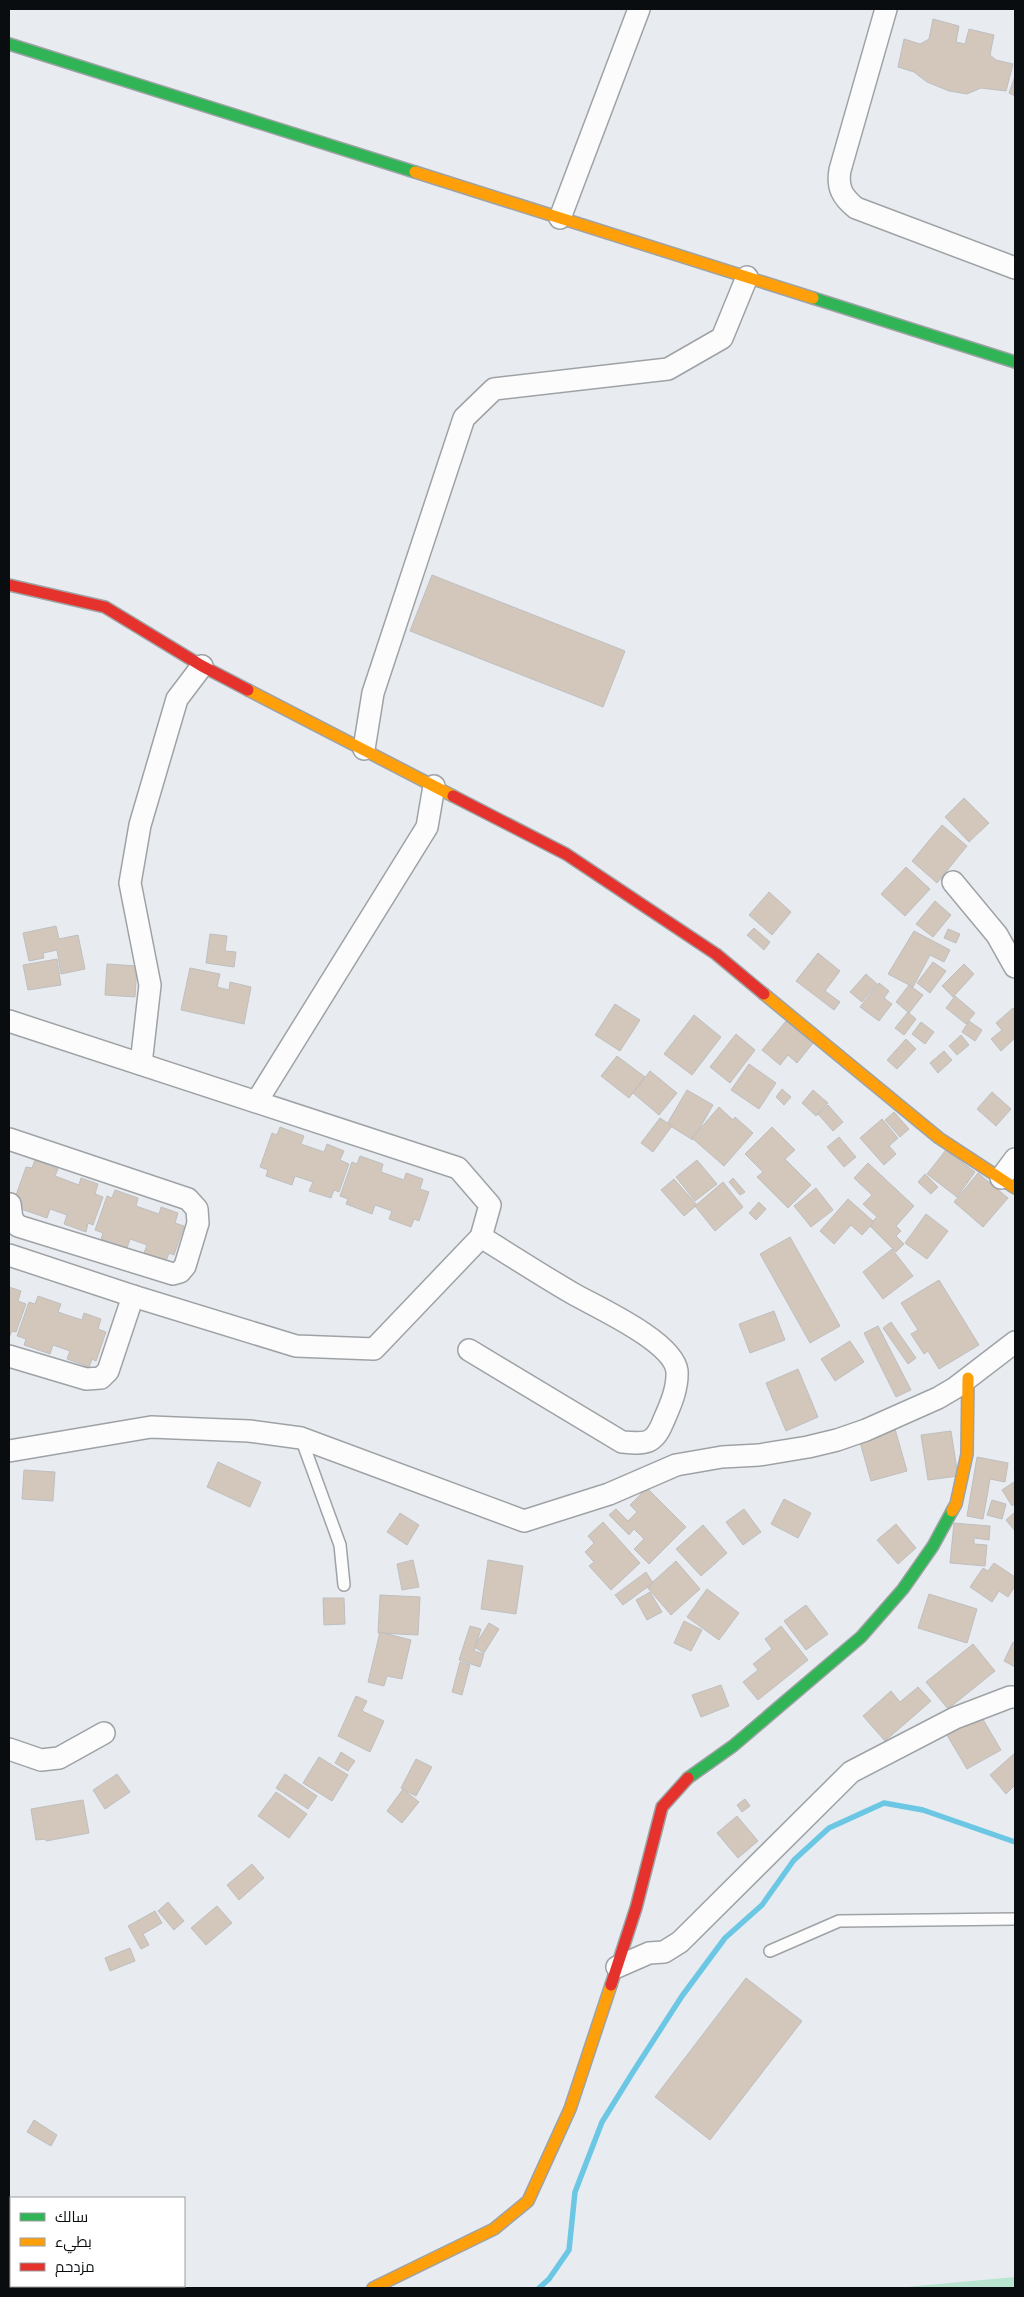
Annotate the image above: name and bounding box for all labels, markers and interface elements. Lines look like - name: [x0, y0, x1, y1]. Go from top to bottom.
- legend: [10, 2197, 185, 2287]
- text: سالك: [55, 2207, 88, 2226]
- text: بطيء: [55, 2232, 92, 2254]
- text: مزدحم: [55, 2257, 95, 2277]

